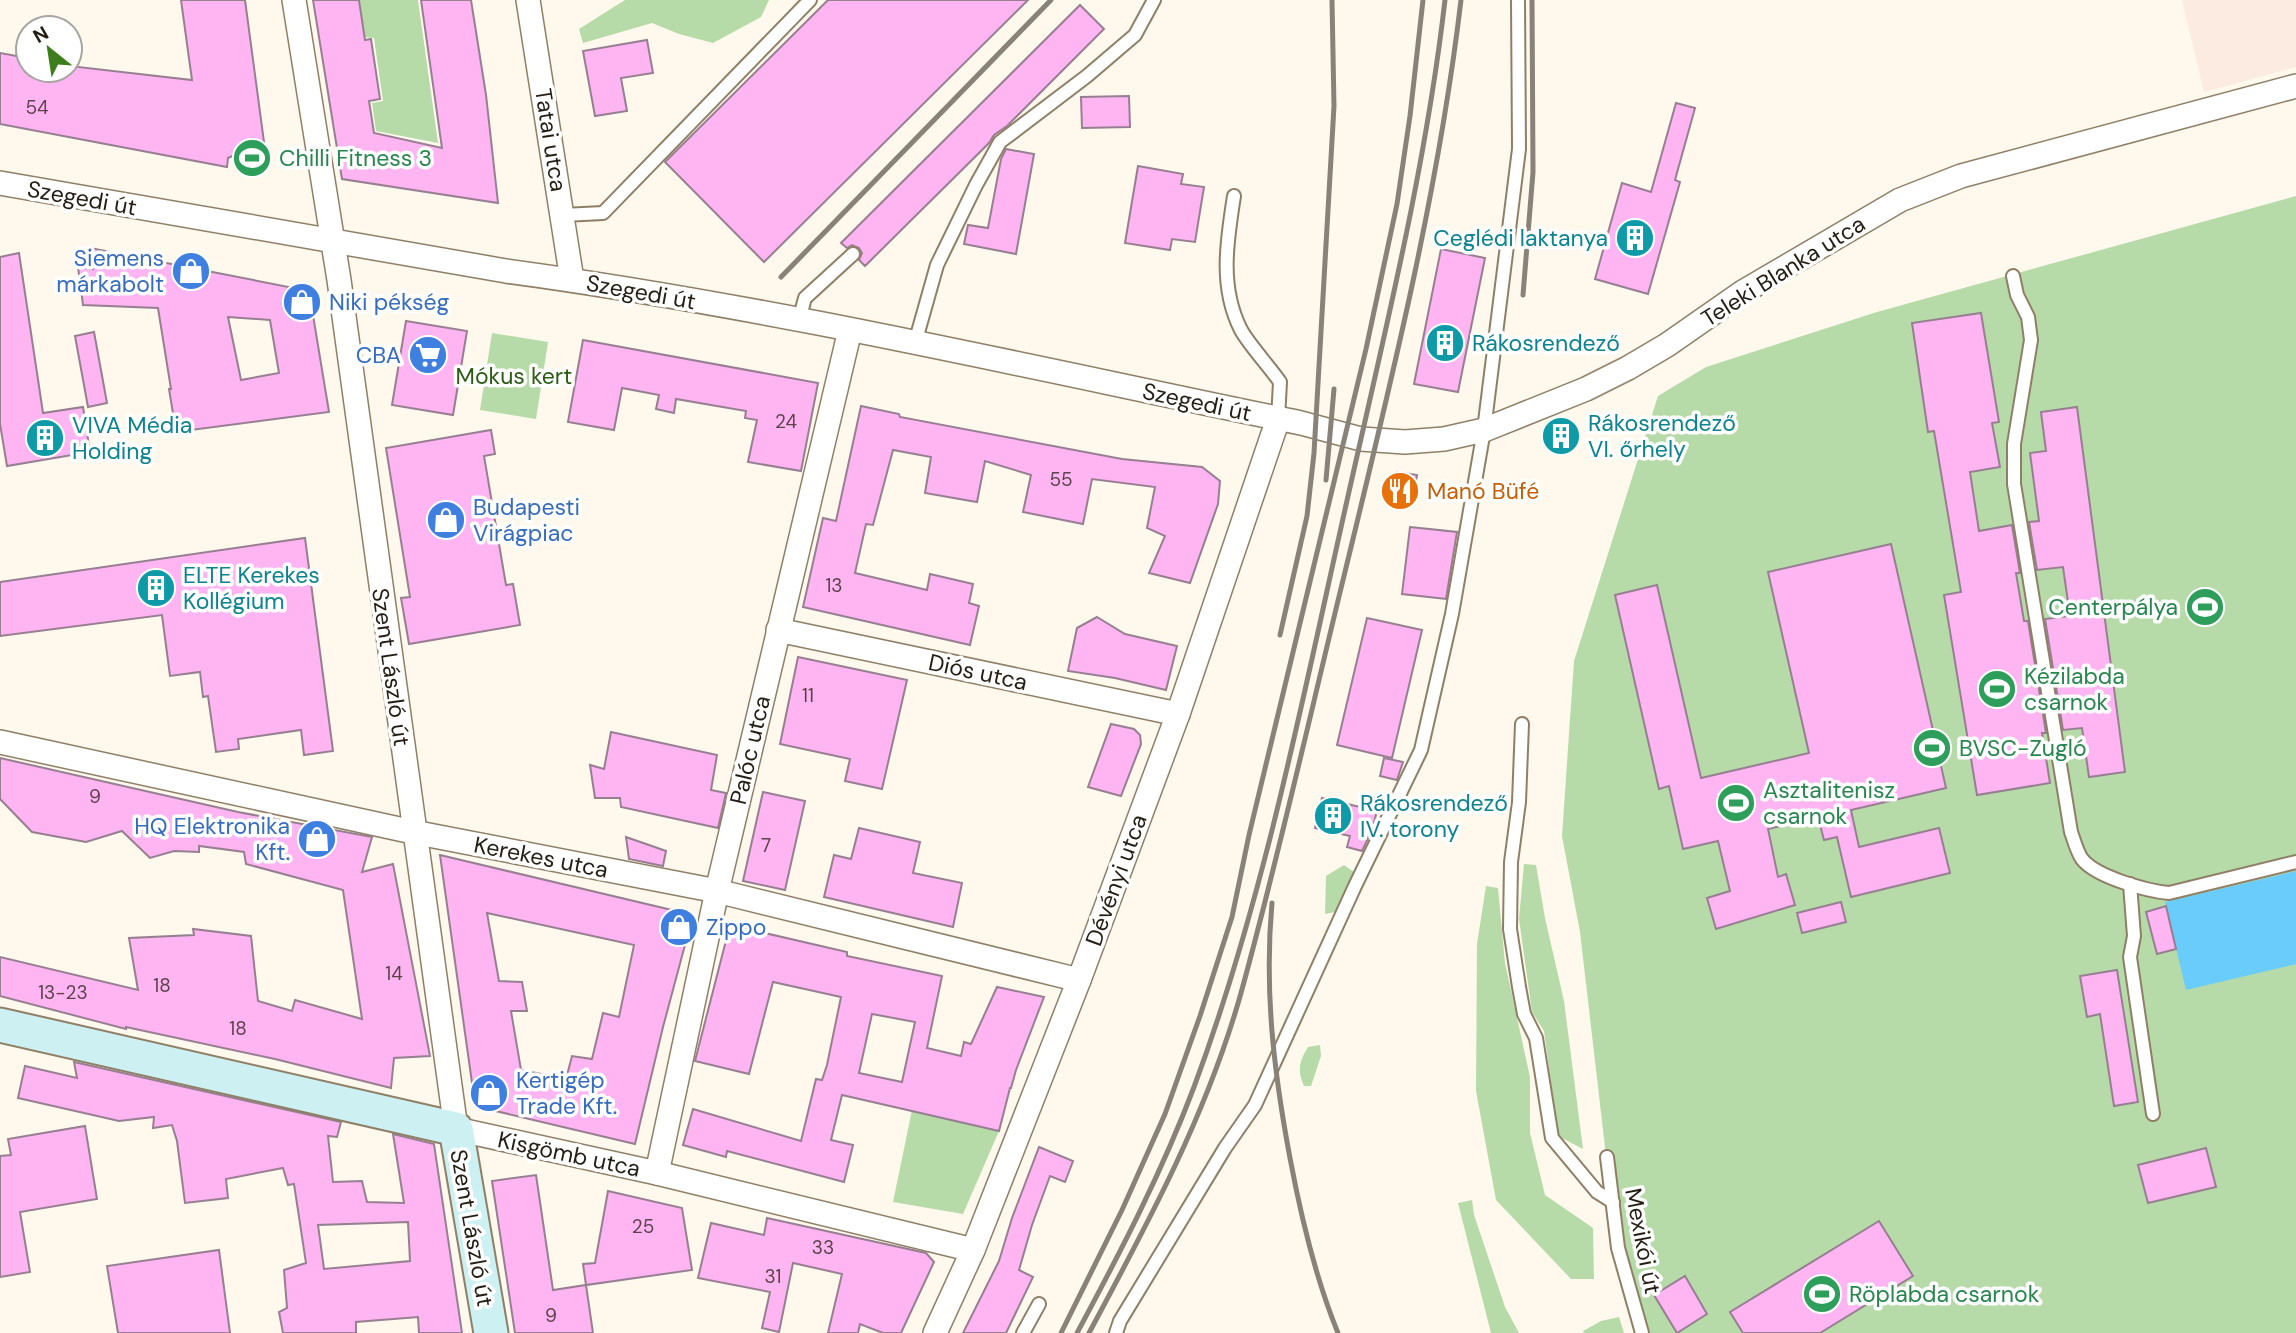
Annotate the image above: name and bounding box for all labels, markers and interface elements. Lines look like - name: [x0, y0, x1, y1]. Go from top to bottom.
- north arrow: [14, 14, 84, 84]
- text: N: [28, 20, 53, 49]
- street label: Tatai utca: [528, 86, 574, 194]
- house number: 54: [25, 95, 49, 120]
- sports icon: Chilli Fitness 3: [231, 137, 273, 179]
- place label: Chilli Fitness 3: [279, 143, 432, 173]
- street label: Szegedi út: [25, 174, 139, 222]
- street label: Teleki Blanka utca: [1695, 209, 1871, 333]
- building icon: Ceglédi laktanya: [1614, 217, 1656, 259]
- place label: Ceglédi laktanya: [1433, 223, 1608, 253]
- place label: Siemens márkabolt: [56, 243, 164, 299]
- shop icon: Siemens márkabolt: [170, 250, 212, 292]
- street label: Szegedi út: [584, 268, 698, 316]
- shop icon: Niki pékség: [281, 281, 323, 323]
- place label: Niki pékség: [329, 287, 450, 317]
- building icon: Rákosrendező: [1424, 322, 1466, 364]
- place label: Rákosrendező: [1472, 328, 1620, 358]
- supermarket icon: CBA: [407, 334, 449, 376]
- place label: CBA: [356, 340, 401, 370]
- park label: Mókus kert: [456, 361, 572, 391]
- street label: Szegedi út: [1140, 376, 1254, 428]
- place label: Rákosrendező VI. őrhely: [1588, 408, 1736, 464]
- house number: 24: [775, 409, 797, 434]
- place label: VIVA Média Holding: [72, 410, 192, 466]
- building icon: Rákosrendező VI. őrhely: [1540, 415, 1582, 457]
- building icon: VIVA Média Holding: [24, 417, 66, 459]
- house number: 55: [1049, 467, 1073, 492]
- restaurant icon: Manó Büfé: [1379, 470, 1421, 512]
- place label: Manó Büfé: [1427, 476, 1539, 506]
- place label: Budapesti Virágpiac: [473, 492, 580, 548]
- shop icon: Budapesti Virágpiac: [425, 499, 467, 541]
- place label: ELTE Kerekes Kollégium: [183, 560, 320, 616]
- building icon: ELTE Kerekes Kollégium: [135, 567, 177, 609]
- house number: 13: [825, 573, 843, 598]
- street label: Szent László út: [365, 586, 417, 748]
- sports icon: Centerpálya: [2184, 586, 2226, 628]
- place label: Centerpálya: [2048, 592, 2178, 622]
- street label: Diós utca: [926, 647, 1030, 697]
- place label: Kézilabda csarnok: [2024, 661, 2125, 717]
- sports icon: Kézilabda csarnok: [1976, 668, 2018, 710]
- house number: 11: [802, 683, 814, 708]
- street label: Palóc utca: [723, 693, 777, 807]
- sports icon: BVSC-Zugló: [1911, 727, 1953, 769]
- place label: BVSC-Zugló: [1959, 733, 2087, 763]
- place label: Asztalitenisz csarnok: [1763, 775, 1895, 831]
- sports icon: Asztalitenisz csarnok: [1715, 782, 1757, 824]
- house number: 9: [89, 784, 101, 809]
- place label: Rákosrendező IV. torony: [1360, 788, 1508, 844]
- building icon: Rákosrendező IV. torony: [1312, 795, 1354, 837]
- street label: Dévényi utca: [1078, 810, 1154, 950]
- place label: HQ Elektronika Kft.: [134, 811, 290, 867]
- shop icon: HQ Elektronika Kft.: [296, 818, 338, 860]
- street label: Kerekes utca: [471, 829, 611, 885]
- house number: 7: [761, 833, 771, 858]
- shop icon: Zippo: [658, 906, 700, 948]
- place label: Zippo: [706, 912, 766, 942]
- house number: 14: [385, 961, 403, 986]
- house number: 18: [153, 973, 171, 998]
- house number: 13-23: [38, 980, 88, 1005]
- house number: 18: [229, 1016, 247, 1041]
- place label: Kertigép Trade Kft.: [516, 1065, 617, 1121]
- shop icon: Kertigép Trade Kft.: [468, 1072, 510, 1114]
- street label: Kisgömb utca: [495, 1124, 643, 1184]
- street label: Szent László út: [443, 1147, 501, 1309]
- street label: Mexikói út: [1618, 1186, 1668, 1296]
- house number: 25: [632, 1214, 654, 1239]
- house number: 33: [812, 1235, 834, 1260]
- house number: 31: [765, 1264, 781, 1289]
- sports icon: Röplabda csarnok: [1801, 1273, 1843, 1315]
- place label: Röplabda csarnok: [1849, 1279, 2040, 1309]
- house number: 9: [545, 1303, 557, 1328]

